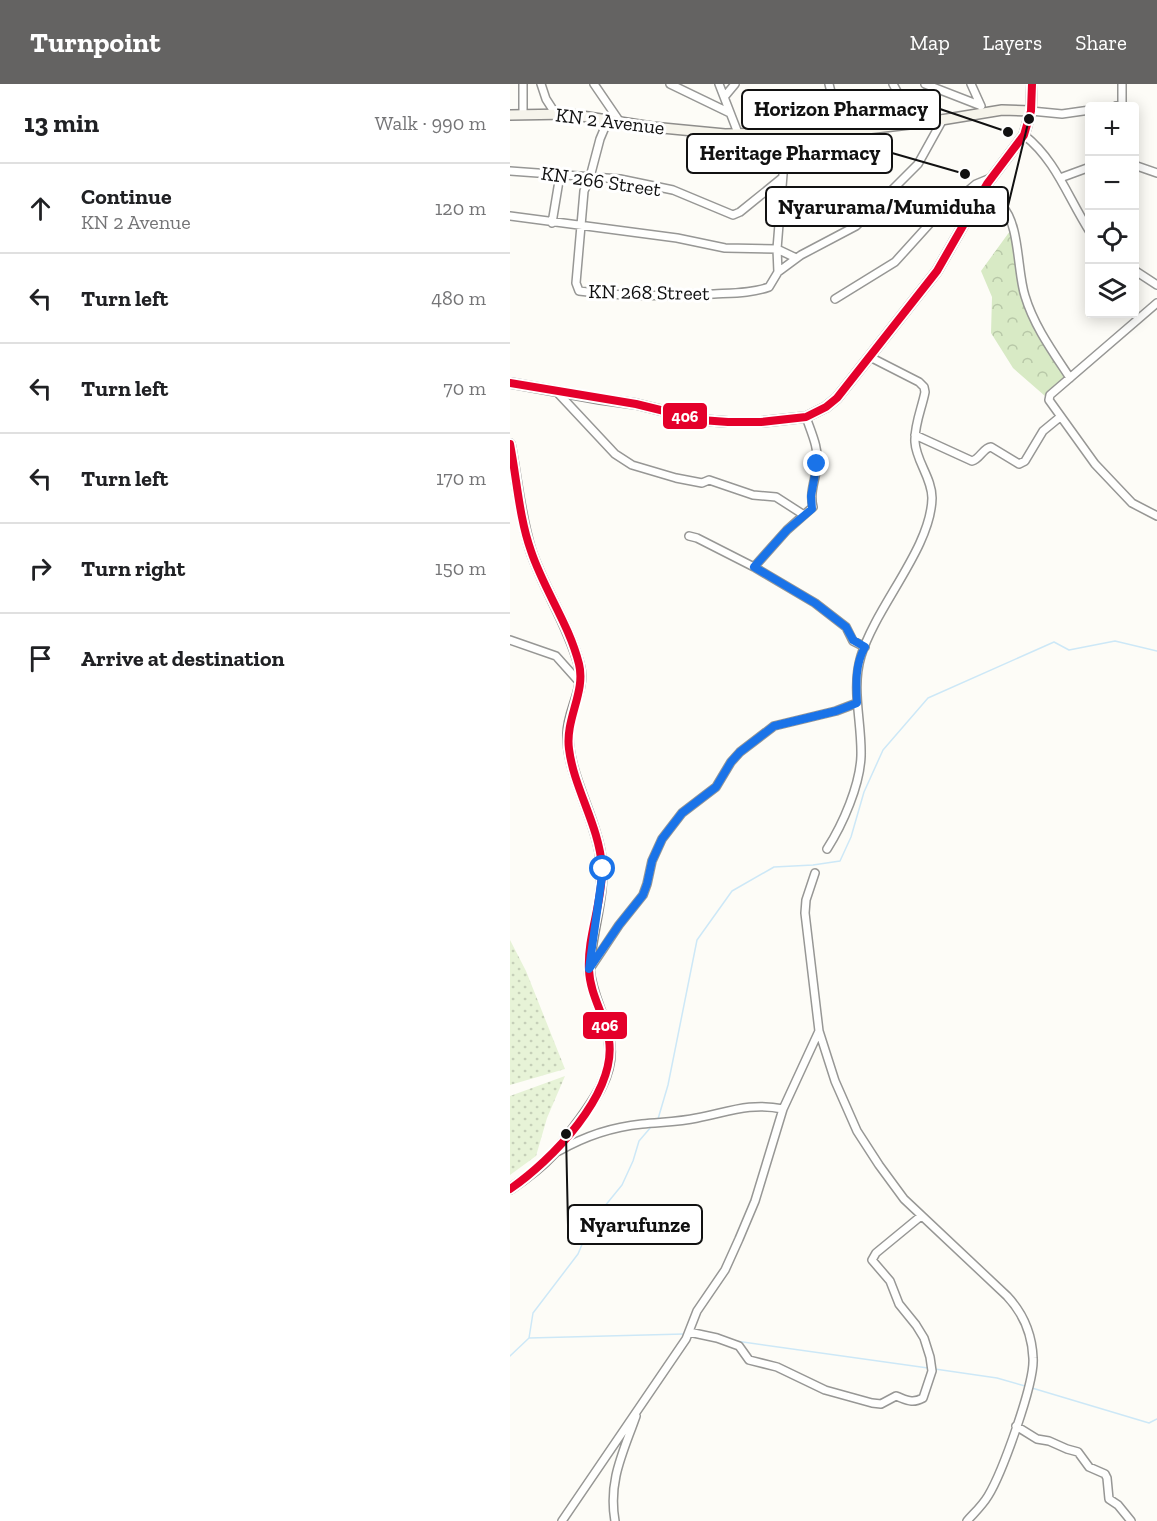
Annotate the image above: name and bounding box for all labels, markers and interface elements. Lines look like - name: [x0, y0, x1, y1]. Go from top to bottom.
- text: Turnpoint: [30, 26, 160, 59]
- text: Map: [910, 30, 950, 55]
- text: Layers: [983, 30, 1042, 55]
- text: Share: [1075, 30, 1127, 55]
- callout: Horizon Pharmacy: [742, 90, 940, 129]
- text: Horizon Pharmacy: [754, 96, 928, 121]
- street label: KN 2 Avenue: [554, 102, 666, 140]
- map controls: [1085, 102, 1139, 318]
- button: +: [1085, 102, 1139, 156]
- text: 13 min: [24, 107, 99, 139]
- text: Walk · 990 m: [375, 111, 486, 135]
- callout: Heritage Pharmacy: [687, 134, 892, 173]
- text: Heritage Pharmacy: [700, 140, 880, 165]
- button: −: [1085, 156, 1139, 210]
- street label: KN 266 Street: [539, 161, 663, 201]
- text: Continue: [81, 183, 172, 210]
- callout: Nyarurama/Mumiduha: [766, 187, 1008, 226]
- icon: ahead: [24, 192, 57, 225]
- text: Nyarurama/Mumiduha: [778, 194, 996, 219]
- text: 120 m: [435, 196, 486, 220]
- text: KN 2 Avenue: [81, 210, 191, 234]
- button: locate: [1085, 210, 1139, 264]
- button: layers: [1085, 264, 1139, 318]
- street label: KN 268 Street: [588, 279, 710, 305]
- icon: left: [24, 282, 57, 315]
- text: Turn left: [81, 285, 168, 312]
- text: 480 m: [431, 286, 486, 310]
- icon: left: [24, 372, 57, 405]
- text: Turn left: [81, 375, 168, 402]
- text: 70 m: [443, 376, 486, 400]
- line badge: 406: [662, 402, 708, 430]
- text: 406: [672, 407, 699, 426]
- route end: [803, 450, 829, 476]
- icon: left: [24, 462, 57, 495]
- text: Turn left: [81, 465, 168, 492]
- text: 170 m: [436, 466, 486, 490]
- icon: right: [24, 552, 57, 585]
- text: Turn right: [81, 555, 185, 582]
- text: 150 m: [435, 556, 486, 580]
- icon: arrive: [24, 642, 57, 675]
- text: Arrive at destination: [81, 645, 284, 672]
- route start: [589, 855, 615, 881]
- line badge: 406: [582, 1011, 628, 1040]
- text: 406: [592, 1016, 619, 1035]
- callout: Nyarufunze: [568, 1205, 702, 1244]
- text: Nyarufunze: [580, 1212, 690, 1237]

